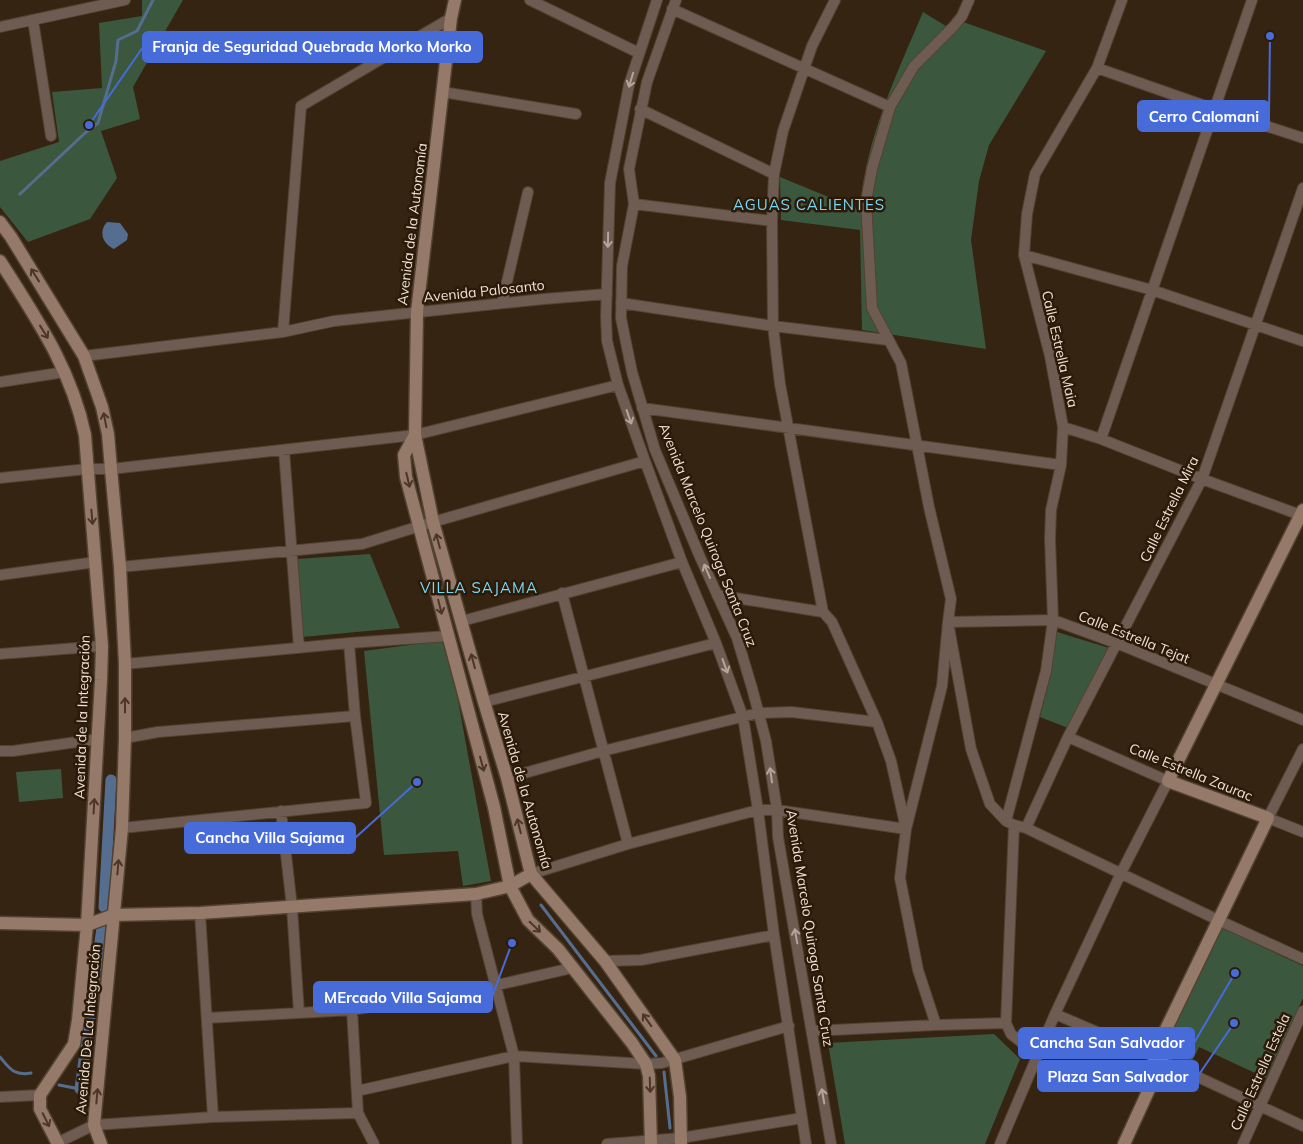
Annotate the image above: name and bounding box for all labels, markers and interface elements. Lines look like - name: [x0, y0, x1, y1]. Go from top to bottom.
- callout: Franja de Seguridad Quebrada Morko Morko: [143, 32, 482, 62]
- text: Franja de Seguridad Quebrada Morko Morko: [152, 37, 472, 56]
- one-way arrow: [625, 71, 635, 87]
- callout: Cerro Calomani: [1138, 101, 1269, 131]
- text: Cerro Calomani: [1149, 107, 1259, 126]
- street label: Avenida de la Autonomía: [393, 142, 431, 306]
- district label: AGUAS CALIENTES: [733, 195, 885, 214]
- one-way arrow: [603, 232, 613, 248]
- one-way arrow: [29, 269, 39, 283]
- street label: Avenida Palosanto: [423, 276, 545, 306]
- street label: Calle Estrella Maia: [1038, 289, 1082, 409]
- one-way arrow: [40, 324, 50, 338]
- one-way arrow: [625, 408, 634, 424]
- one-way arrow: [100, 413, 109, 429]
- street label: Avenida Marcelo Quiroga Santa Cruz: [655, 421, 761, 649]
- street label: Calle Estrella Mira: [1136, 453, 1202, 565]
- one-way arrow: [404, 471, 413, 487]
- one-way arrow: [87, 509, 97, 525]
- one-way arrow: [433, 533, 442, 549]
- one-way arrow: [701, 564, 711, 579]
- district label: VILLA SAJAMA: [420, 578, 538, 597]
- one-way arrow: [436, 598, 446, 614]
- street label: Calle Estrella Tejat: [1076, 606, 1192, 668]
- street label: Avenida de la Integración: [70, 634, 94, 800]
- one-way arrow: [468, 654, 477, 670]
- one-way arrow: [721, 658, 730, 674]
- one-way arrow: [120, 697, 130, 713]
- street label: Avenida de la Autonomía: [494, 709, 556, 871]
- street label: Calle Estrella Zaurac: [1126, 739, 1256, 805]
- one-way arrow: [478, 755, 488, 771]
- one-way arrow: [765, 768, 775, 784]
- one-way arrow: [90, 798, 99, 814]
- street label: Avenida Marcelo Quiroga Santa Cruz: [782, 808, 838, 1048]
- one-way arrow: [514, 819, 523, 835]
- callout: Cancha Villa Sajama: [185, 823, 355, 853]
- text: Cancha Villa Sajama: [195, 828, 345, 847]
- one-way arrow: [113, 859, 123, 875]
- one-way arrow: [529, 921, 542, 933]
- one-way arrow: [790, 928, 800, 944]
- street label: Avenida De La Integración: [72, 943, 104, 1115]
- callout: MErcado Villa Sajama: [314, 982, 492, 1012]
- text: MErcado Villa Sajama: [324, 988, 482, 1007]
- street label: Calle Estrella Estela: [1226, 1011, 1294, 1133]
- one-way arrow: [642, 1013, 652, 1027]
- callout: Cancha San Salvador: [1019, 1028, 1194, 1058]
- text: Cancha San Salvador: [1030, 1033, 1184, 1052]
- callout: Plaza San Salvador: [1038, 1061, 1198, 1091]
- text: Plaza San Salvador: [1048, 1067, 1189, 1086]
- one-way arrow: [645, 1077, 654, 1093]
- one-way arrow: [818, 1088, 828, 1104]
- one-way arrow: [92, 1089, 101, 1105]
- one-way arrow: [41, 1113, 51, 1128]

